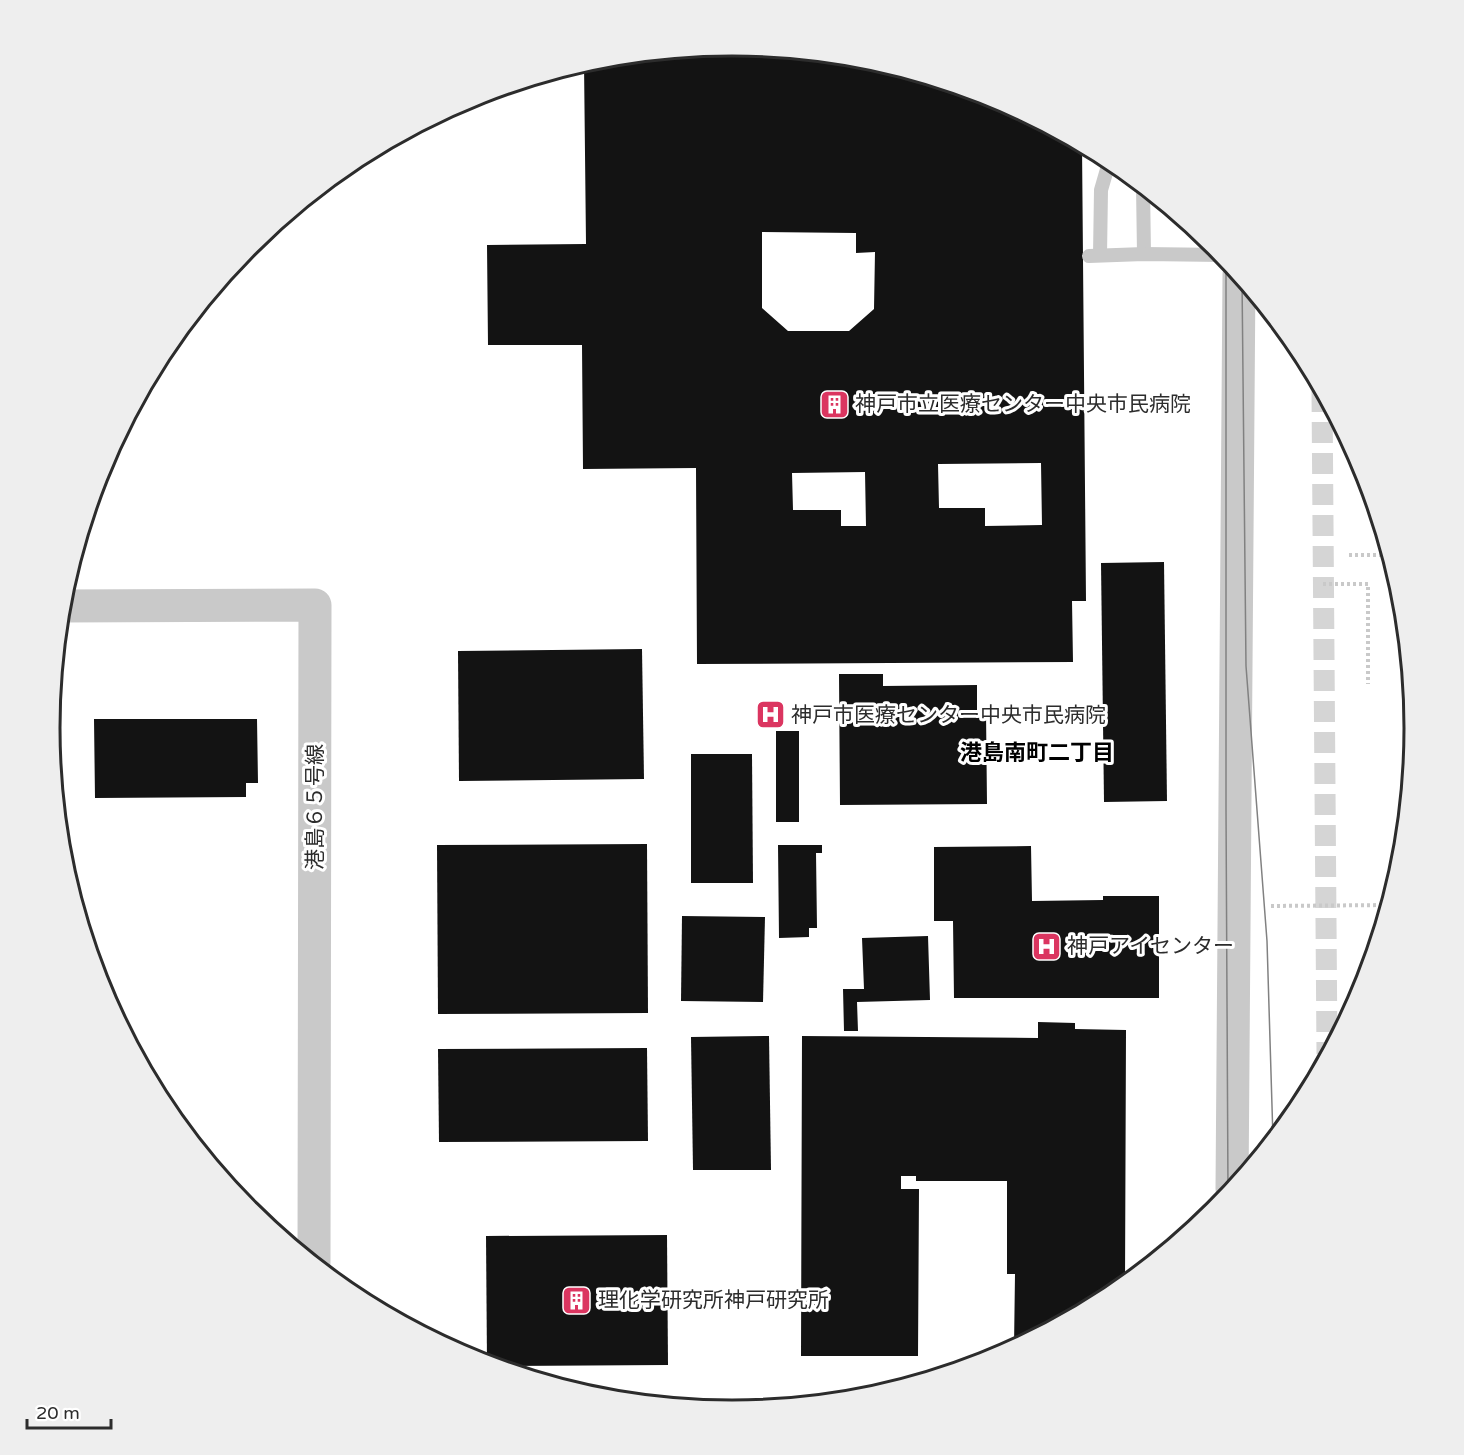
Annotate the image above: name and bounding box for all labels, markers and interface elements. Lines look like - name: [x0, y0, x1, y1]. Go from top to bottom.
- building icon: 神戸市立医療センター中央市民病院: [818, 388, 850, 420]
- place label: 神戸市立医療センター中央市民病院: [855, 392, 1191, 417]
- hospital icon: 神戸市医療センター中央市民病院: [754, 699, 786, 731]
- place label: 神戸市医療センター中央市民病院: [791, 703, 1106, 728]
- district label: 港島南町二丁目: [960, 740, 1114, 766]
- street label: 港島６５号線: [303, 744, 328, 870]
- hospital icon: 神戸アイセンター: [1030, 930, 1062, 962]
- place label: 神戸アイセンター: [1067, 934, 1234, 959]
- building icon: 理化学研究所神戸研究所: [561, 1284, 593, 1316]
- place label: 理化学研究所神戸研究所: [598, 1288, 829, 1313]
- scale bar: [27, 1392, 111, 1430]
- text: 20 m: [36, 1402, 80, 1424]

